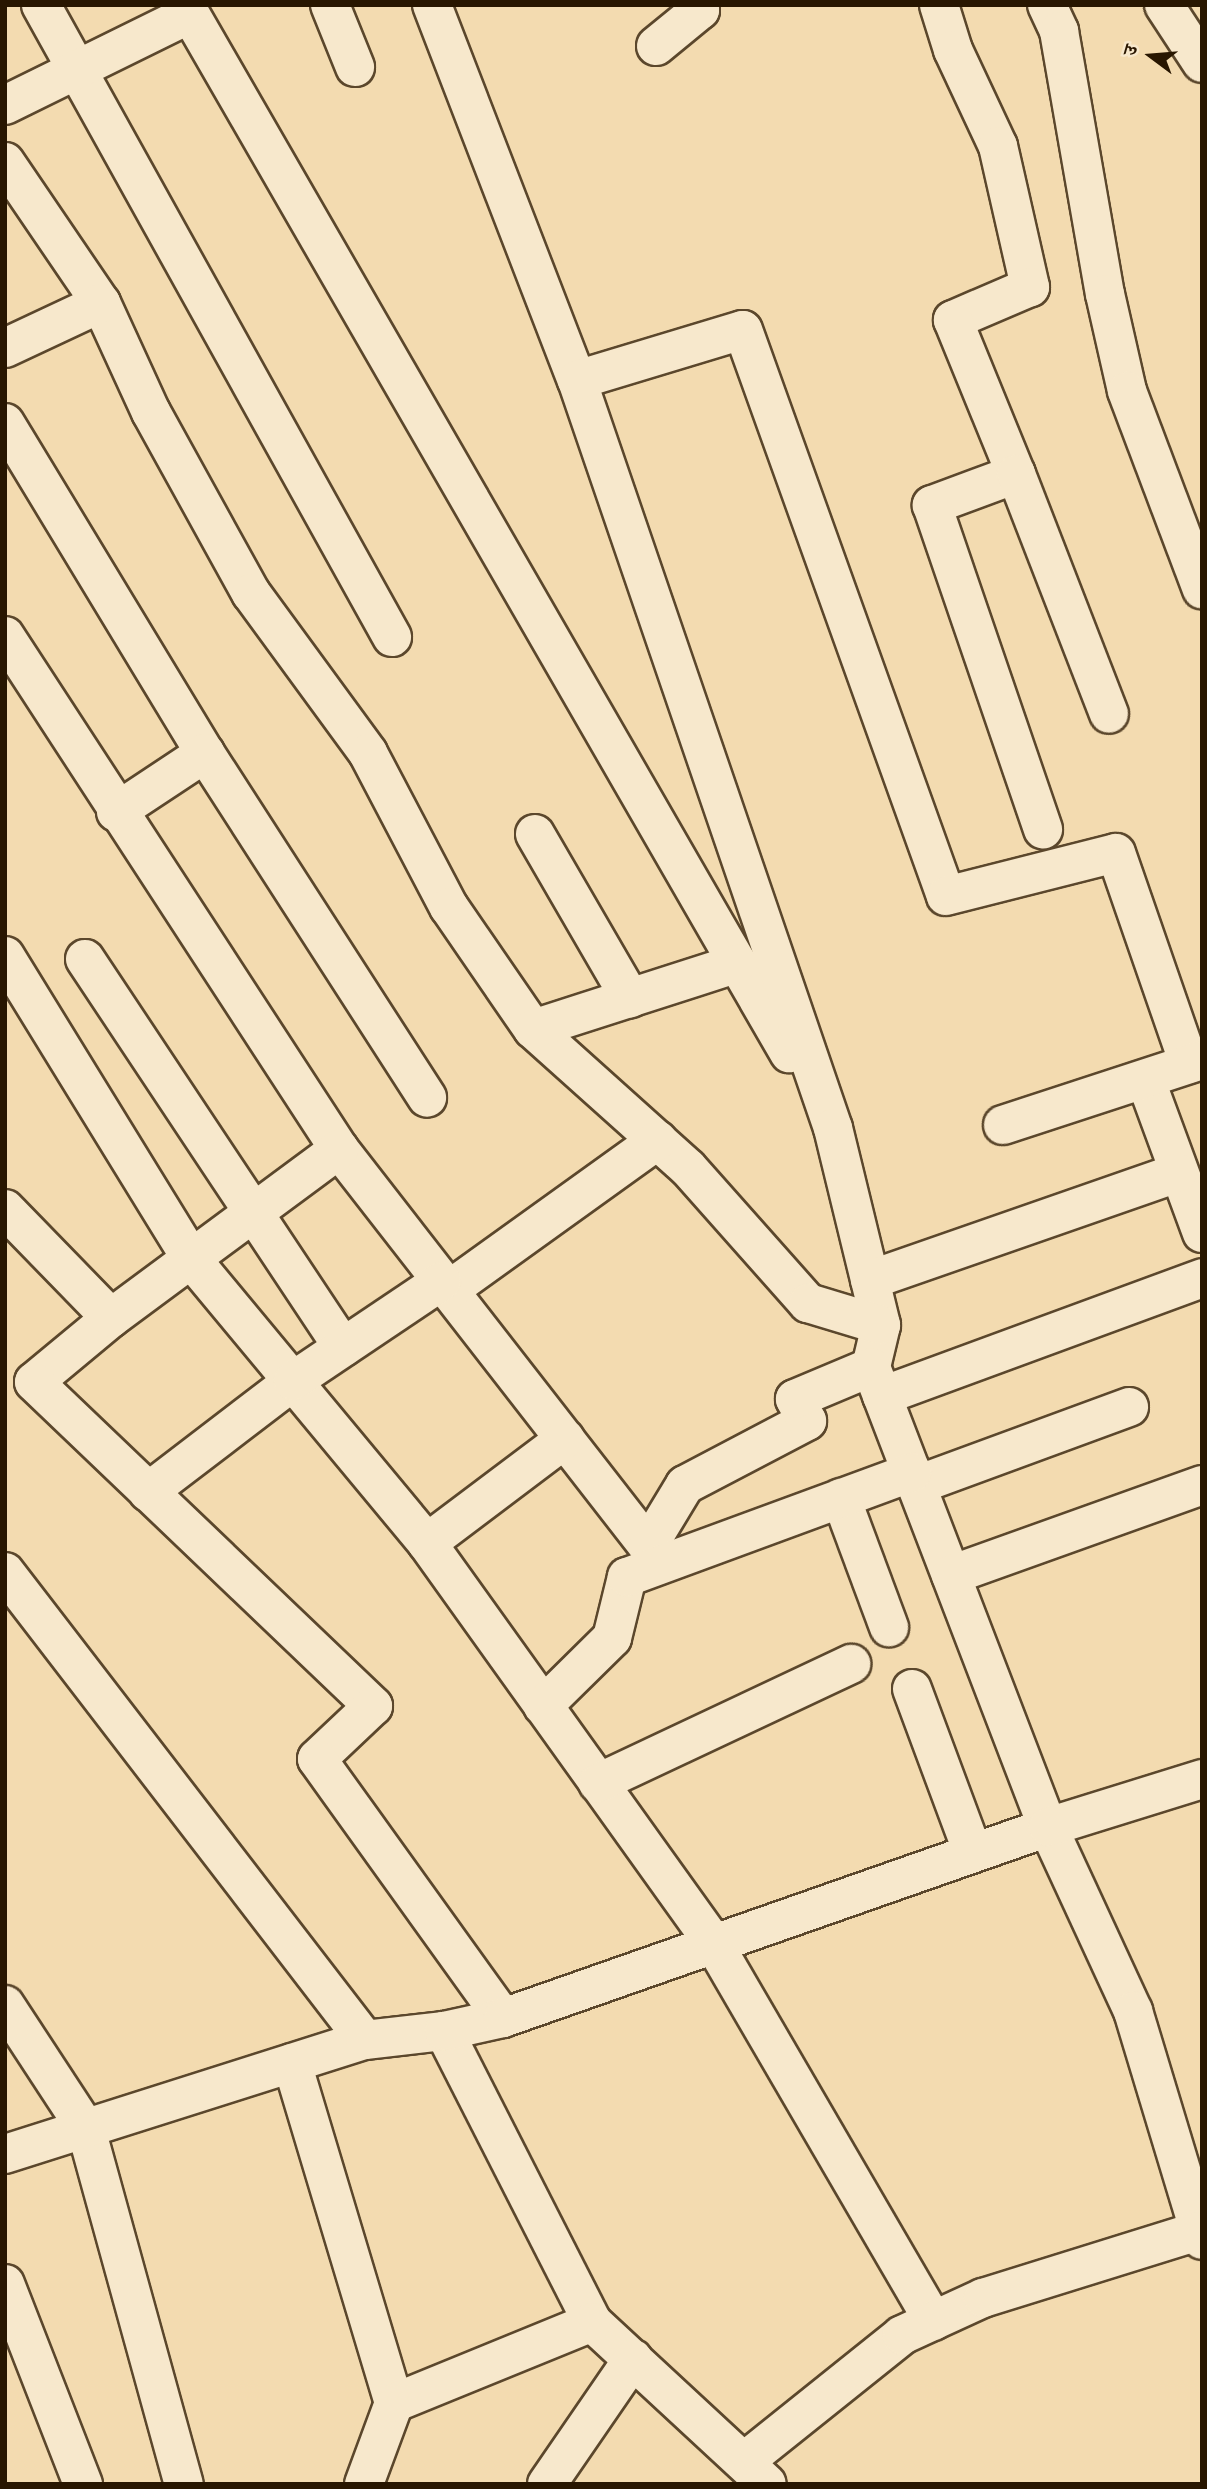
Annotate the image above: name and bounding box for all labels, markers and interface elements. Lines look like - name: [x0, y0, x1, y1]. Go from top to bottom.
- north arrow: [1116, 21, 1186, 91]
- text: उ: [1118, 42, 1144, 58]

